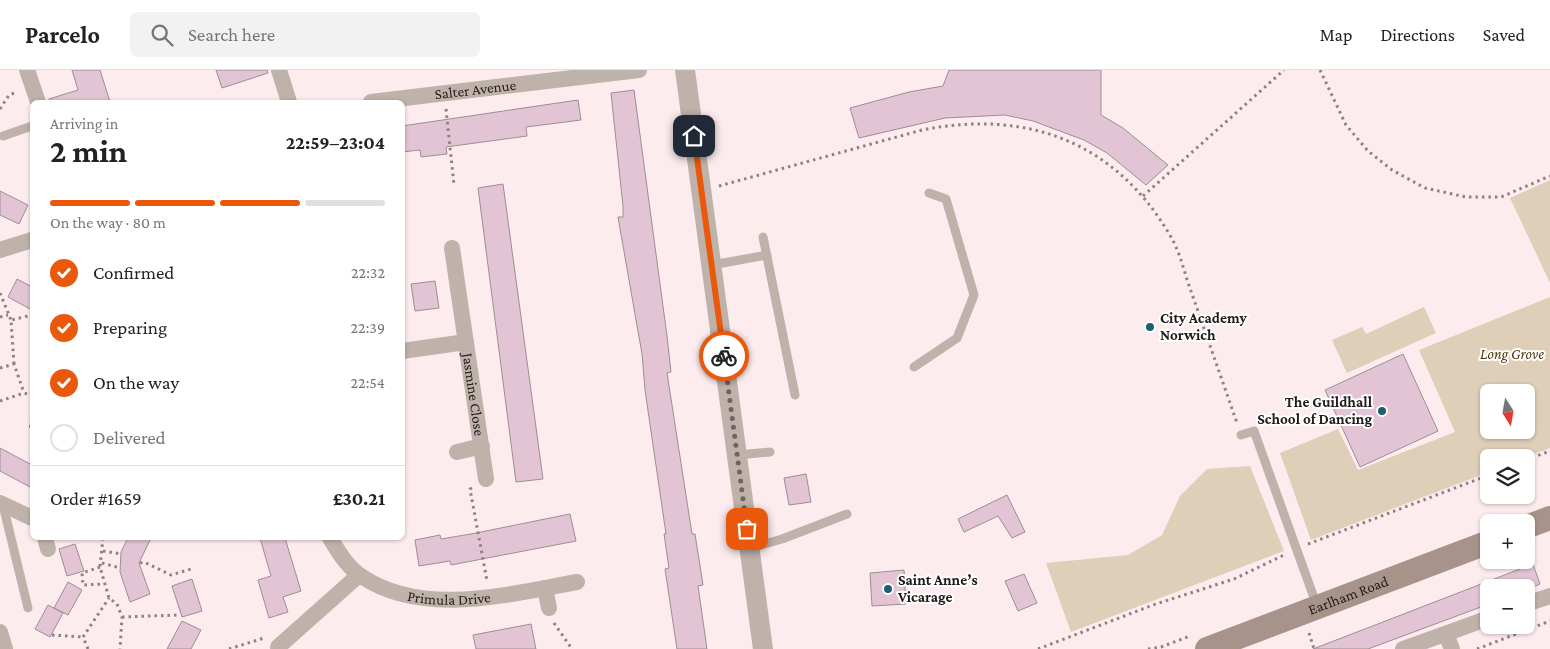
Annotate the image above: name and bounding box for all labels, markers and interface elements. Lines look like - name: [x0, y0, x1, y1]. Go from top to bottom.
- search box: [130, 12, 480, 57]
- text: Parcelo: [25, 21, 100, 48]
- icon: search: [148, 21, 176, 49]
- text: Search here: [188, 24, 275, 45]
- text: Map: [1320, 25, 1352, 45]
- text: Directions: [1380, 25, 1455, 45]
- text: Saved: [1483, 25, 1525, 45]
- street label: Salter Avenue: [434, 77, 517, 102]
- text: Arriving in: [50, 115, 118, 132]
- pin: [673, 115, 715, 157]
- icon: home: [680, 122, 708, 150]
- text: 22:59–23:04: [286, 132, 385, 153]
- text: 2 min: [50, 133, 127, 169]
- text: On the way · 80 m: [50, 214, 166, 231]
- icon: check: [50, 259, 78, 287]
- text: Confirmed: [93, 262, 174, 283]
- text: 22:32: [351, 264, 385, 281]
- place label: City Academy Norwich: [1160, 310, 1248, 343]
- icon: check: [50, 314, 78, 342]
- text: Preparing: [93, 317, 167, 338]
- text: 22:39: [351, 319, 385, 336]
- marker: City Academy Norwich: [1144, 321, 1156, 333]
- courier: [699, 331, 749, 381]
- icon: bike: [710, 342, 738, 370]
- park label: Long Grove: [1480, 346, 1544, 363]
- street label: Jasmine Close: [458, 350, 488, 437]
- icon: check: [50, 369, 78, 397]
- text: On the way: [93, 372, 179, 393]
- text: 22:54: [350, 374, 385, 391]
- north arrow: [1480, 384, 1535, 439]
- map controls: [1480, 384, 1535, 634]
- place label: The Guildhall School of Dancing: [1257, 394, 1373, 427]
- marker: The Guildhall School of Dancing: [1376, 405, 1388, 417]
- text: Delivered: [93, 427, 166, 448]
- button: layers: [1480, 449, 1535, 504]
- text: Order #1659: [50, 488, 142, 509]
- text: £30.21: [333, 488, 385, 509]
- pin: [726, 508, 768, 550]
- button: +: [1480, 514, 1535, 569]
- icon: bag: [733, 515, 761, 543]
- place label: Saint Anne’s Vicarage: [897, 572, 978, 605]
- street label: Earlham Road: [1306, 573, 1391, 618]
- button: −: [1480, 579, 1535, 634]
- marker: Saint Anne’s Vicarage: [882, 583, 894, 595]
- street label: Primula Drive: [406, 588, 492, 608]

